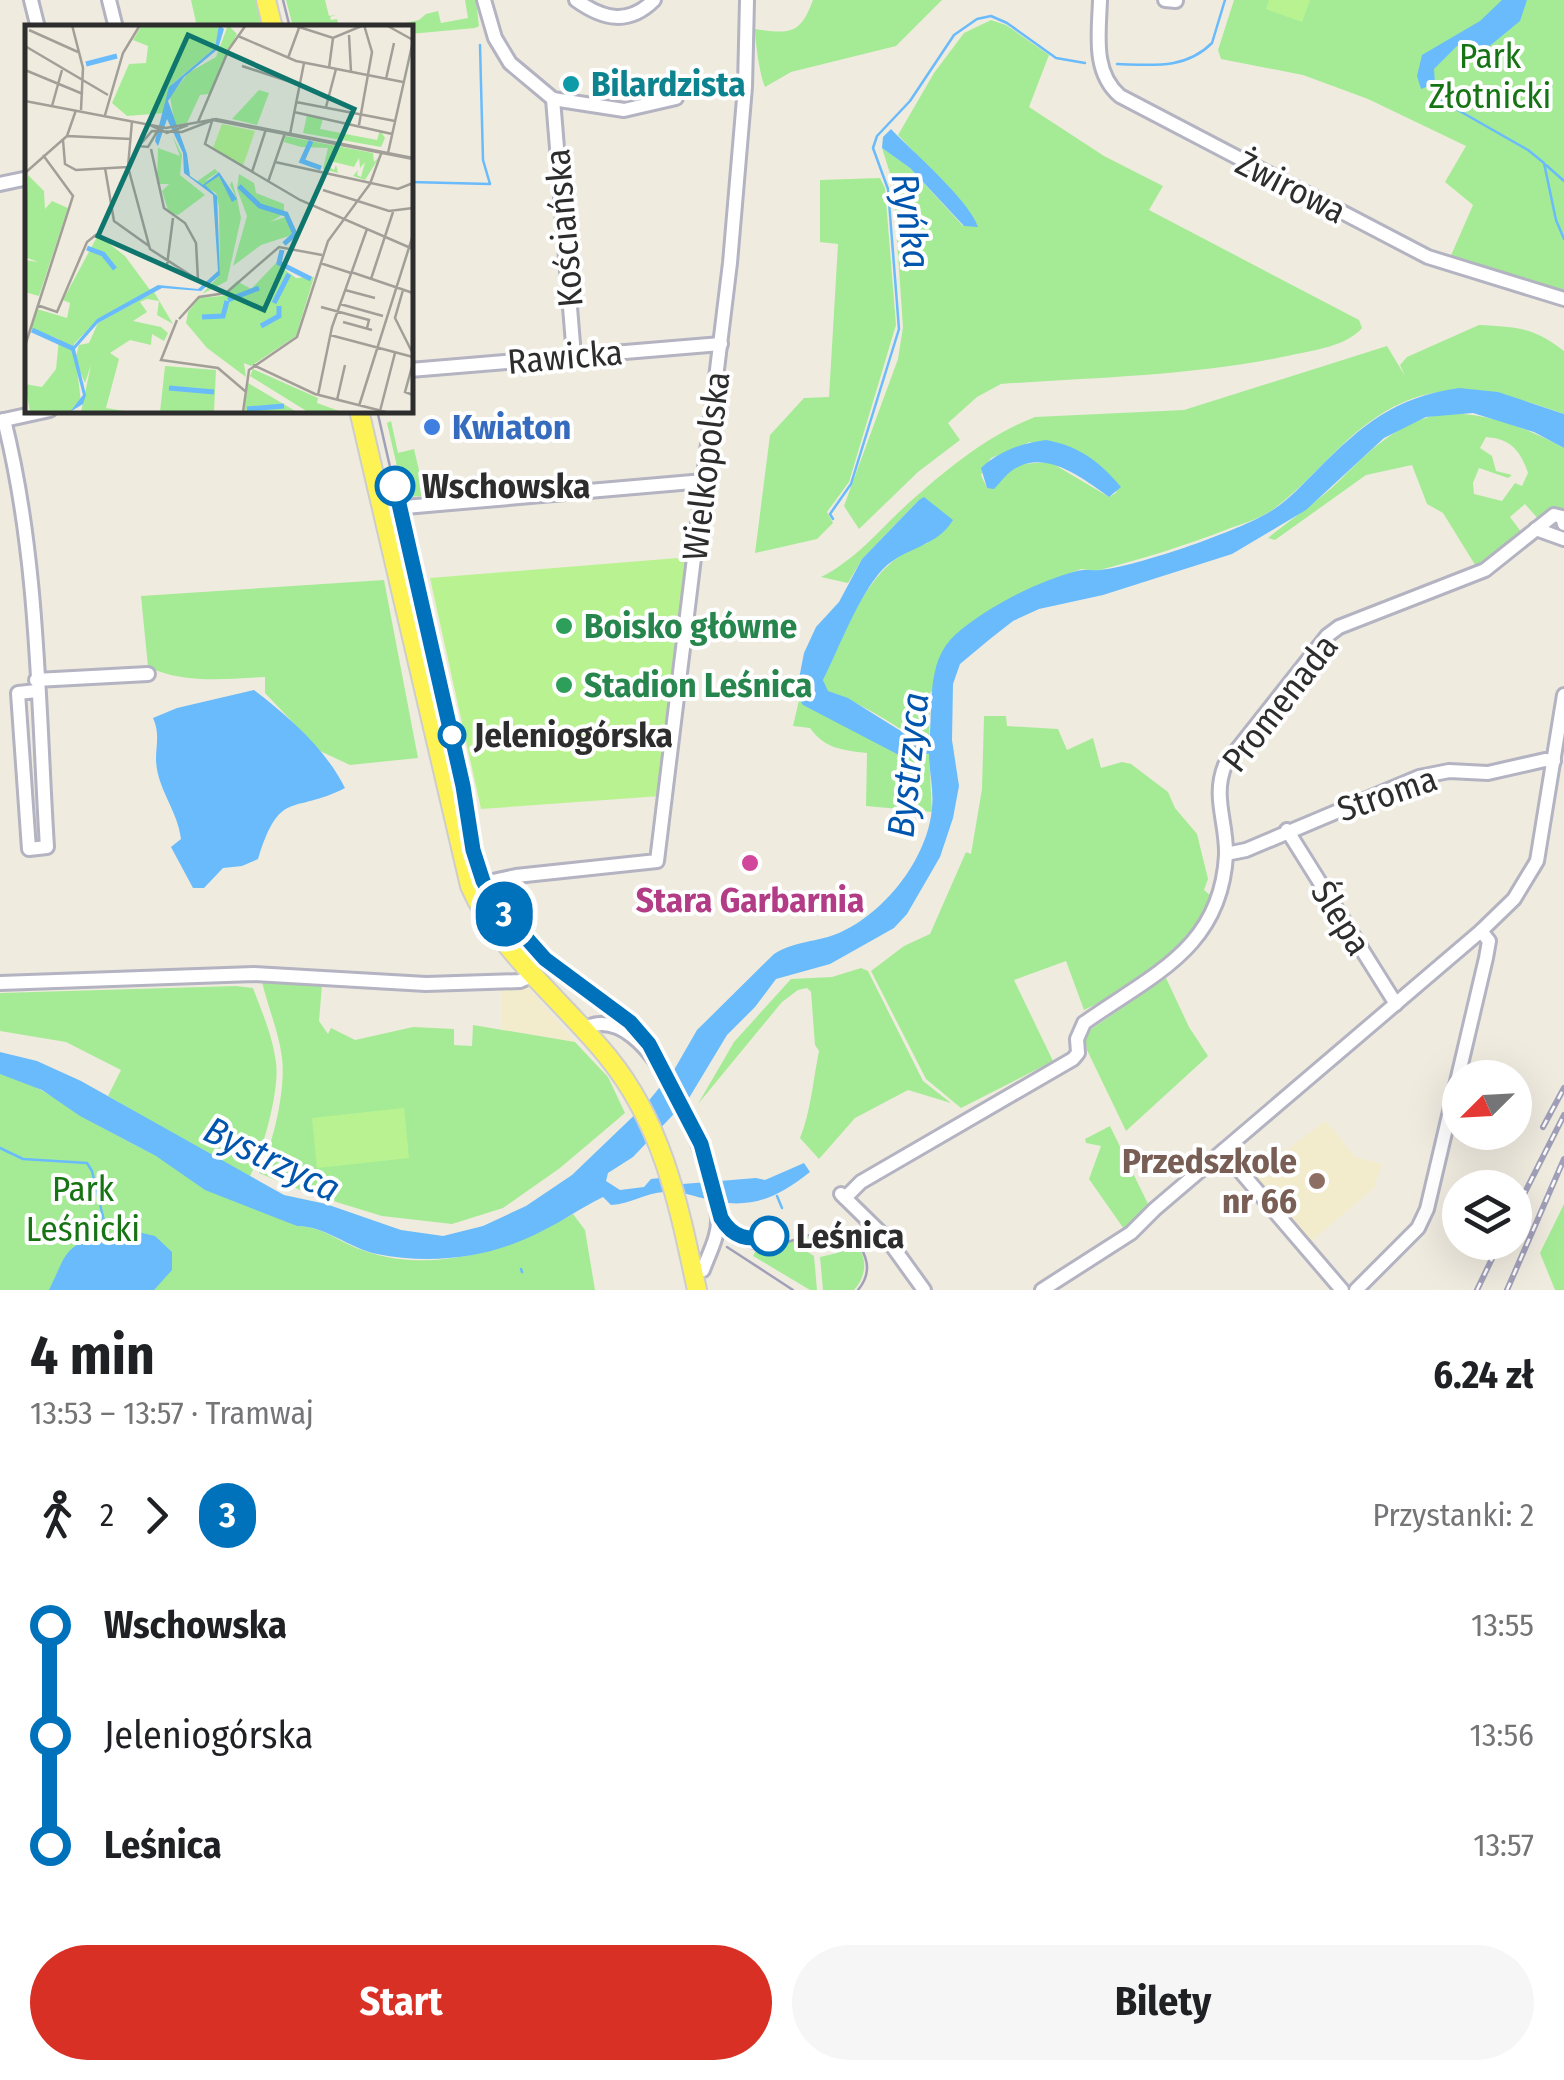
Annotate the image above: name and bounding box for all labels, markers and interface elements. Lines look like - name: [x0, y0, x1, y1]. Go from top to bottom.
- inset map: [25, 25, 412, 412]
- park label: Park Złotnicki: [1429, 35, 1551, 117]
- place label: Bilardzista: [591, 63, 746, 105]
- marker: Bilardzista: [560, 73, 582, 95]
- street label: Żwirowa: [1229, 142, 1353, 232]
- street label: Kościańska: [536, 147, 592, 309]
- water label: Ryńka: [882, 170, 940, 272]
- street label: Rawicka: [506, 331, 624, 383]
- street label: Wielkopolska: [674, 369, 738, 563]
- place label: Kwiaton: [452, 406, 571, 448]
- marker: Kwiaton: [421, 416, 443, 438]
- place label: Wschowska: [422, 465, 590, 507]
- marker: Wschowska: [376, 467, 414, 505]
- place label: Boisko główne: [584, 605, 797, 647]
- marker: Boisko główne: [553, 615, 575, 637]
- street label: Promenada: [1213, 626, 1347, 780]
- place label: Stadion Leśnica: [584, 664, 812, 706]
- marker: Stadion Leśnica: [553, 674, 575, 696]
- water label: Bystrzyca: [878, 690, 938, 840]
- place label: Jeleniogórska: [473, 714, 673, 756]
- marker: Jeleniogórska: [439, 722, 465, 748]
- street label: Stroma: [1332, 757, 1442, 831]
- marker: Stara Garbarnia: [739, 852, 761, 874]
- street label: Ślepa: [1302, 873, 1380, 963]
- place label: Stara Garbarnia: [636, 879, 864, 921]
- line badge: 3: [472, 882, 536, 946]
- text: 3: [496, 893, 512, 935]
- north arrow: [1442, 1060, 1532, 1150]
- map controls: [1442, 1060, 1532, 1260]
- water label: Bystrzyca: [197, 1106, 347, 1212]
- place label: Przedszkole nr 66: [1122, 1140, 1297, 1222]
- park label: Park Leśnicki: [26, 1168, 140, 1250]
- marker: Przedszkole nr 66: [1306, 1170, 1328, 1192]
- button: layers: [1442, 1170, 1532, 1260]
- place label: Leśnica: [796, 1215, 904, 1257]
- marker: Leśnica: [750, 1217, 788, 1255]
- text: 4 min: [30, 1323, 155, 1389]
- text: 6.24 zł: [1433, 1352, 1534, 1398]
- text: 13:53 – 13:57 · Tramwaj: [30, 1394, 314, 1432]
- icon: walk: [30, 1488, 85, 1543]
- icon: forward: [129, 1488, 184, 1543]
- text: 3: [219, 1494, 236, 1536]
- text: 2: [100, 1496, 114, 1534]
- text: Przystanki: 2: [1373, 1496, 1534, 1534]
- text: Wschowska: [104, 1602, 287, 1648]
- text: 13:55: [1471, 1606, 1534, 1644]
- text: Jeleniogórska: [104, 1712, 313, 1758]
- text: 13:56: [1470, 1716, 1534, 1754]
- text: Leśnica: [104, 1822, 222, 1868]
- text: 13:57: [1473, 1826, 1534, 1864]
- button: Start: [30, 1945, 772, 2060]
- button: Bilety: [792, 1945, 1534, 2060]

